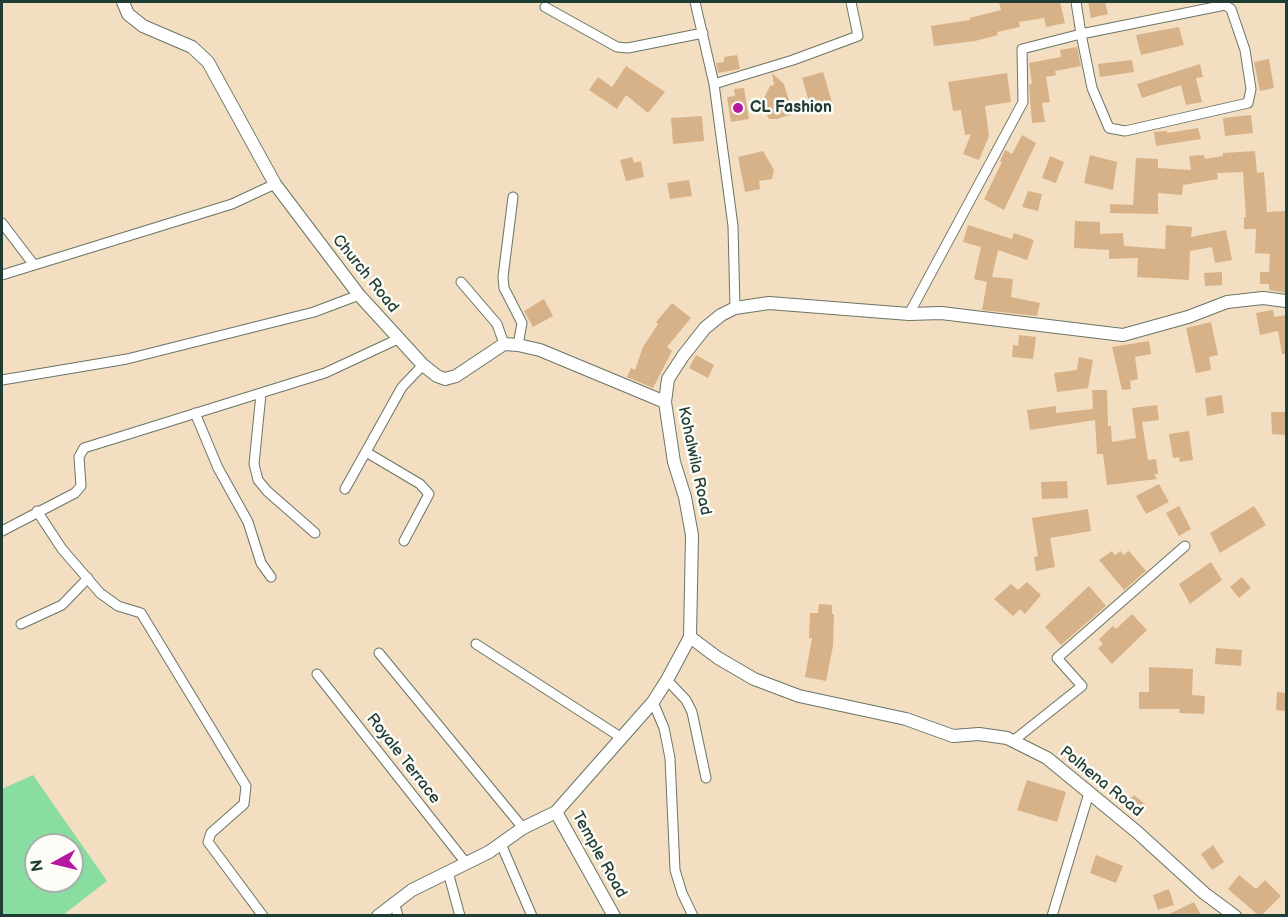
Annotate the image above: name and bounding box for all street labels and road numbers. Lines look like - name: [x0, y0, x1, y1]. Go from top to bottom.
- street label: Church Road: [328, 231, 402, 317]
- street label: Kohalwila Road: [673, 405, 715, 517]
- street label: Royale Terrace: [362, 710, 444, 808]
- street label: Polhena Road: [1056, 743, 1146, 821]
- street label: Temple Road: [567, 808, 631, 902]

